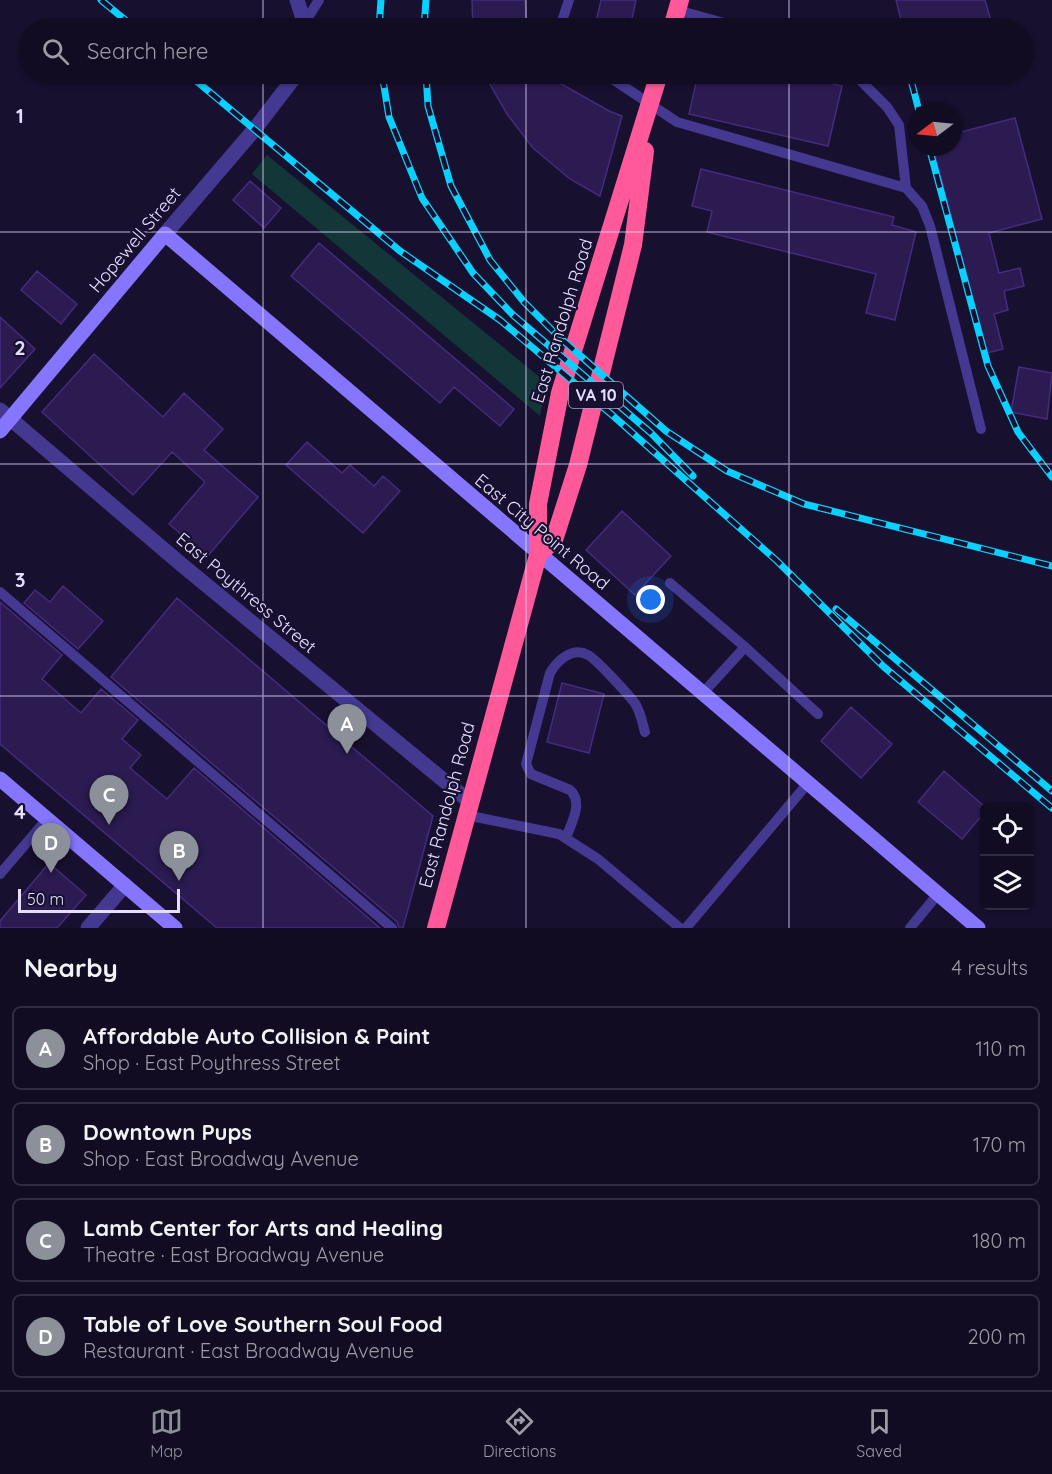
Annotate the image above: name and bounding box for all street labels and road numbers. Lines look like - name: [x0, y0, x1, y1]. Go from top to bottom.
- street label: Hopewell Street: [84, 182, 186, 297]
- street label: East Randolph Road: [526, 236, 597, 406]
- road number: VA 10: [569, 382, 623, 408]
- street label: East City Point Road: [470, 469, 614, 595]
- street label: East Poythress Street: [171, 527, 321, 658]
- street label: East Randolph Road: [413, 719, 480, 890]

